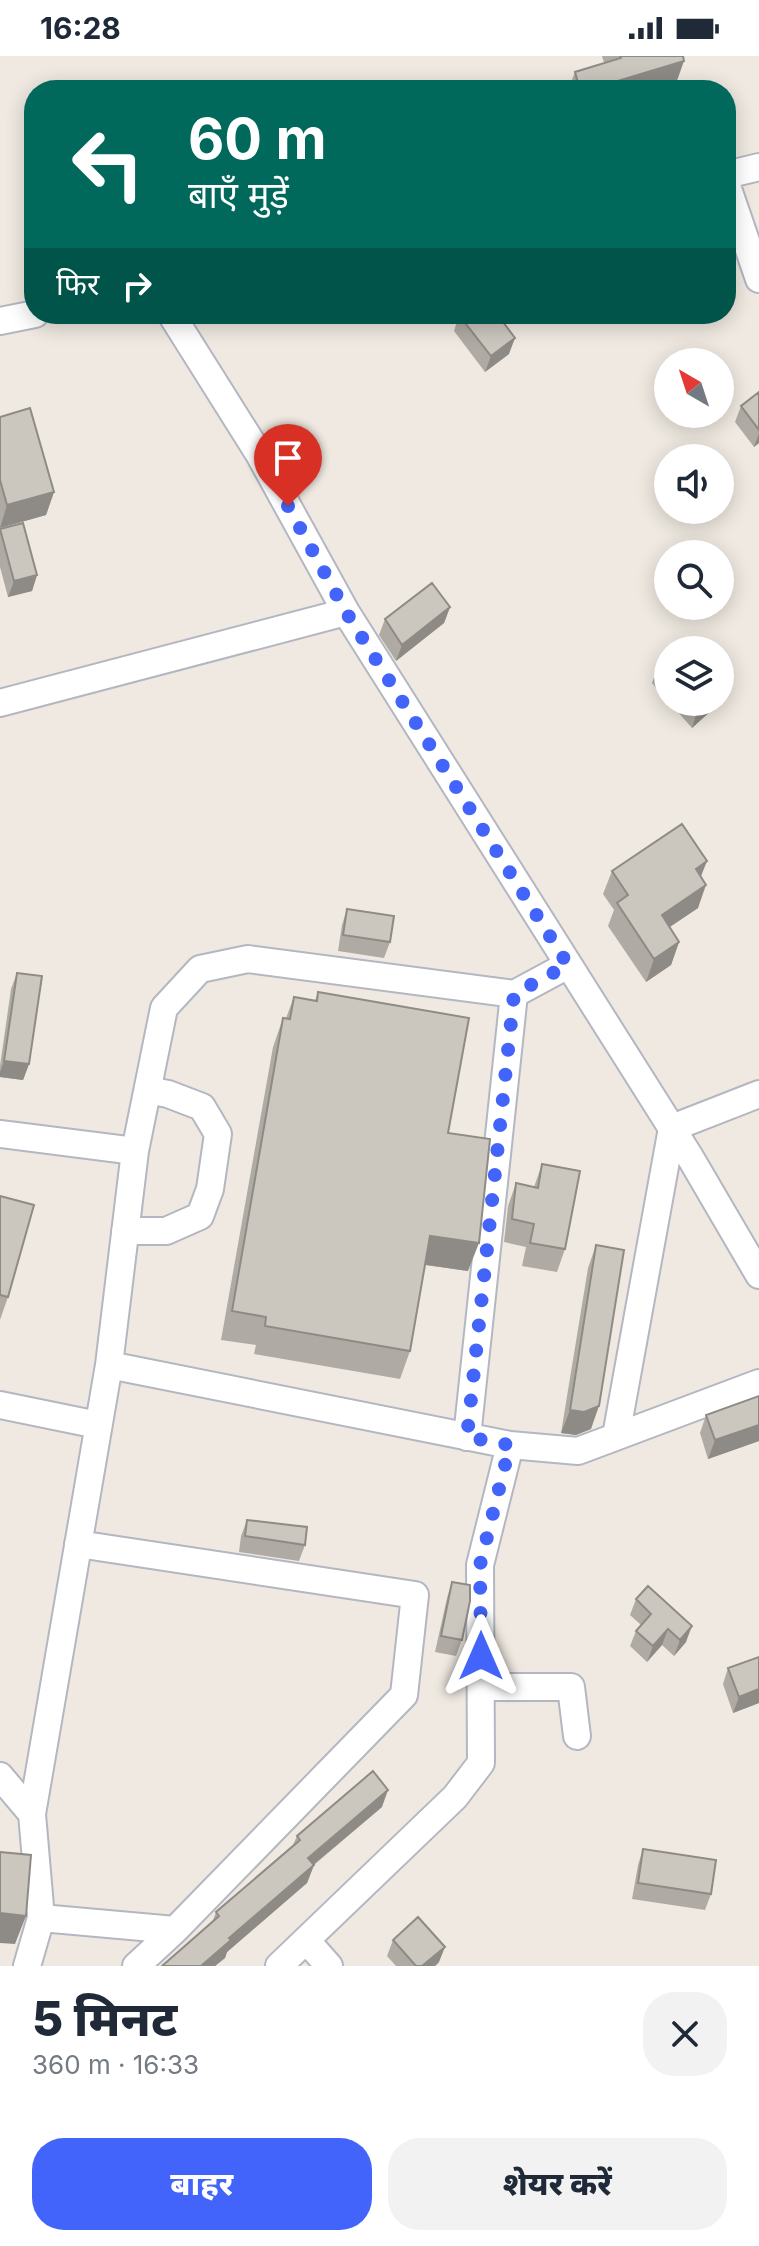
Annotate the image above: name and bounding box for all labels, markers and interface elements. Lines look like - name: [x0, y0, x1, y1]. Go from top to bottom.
- text: 16:28: [40, 10, 121, 46]
- text: 60 m: [188, 105, 327, 173]
- icon: left: [56, 112, 160, 216]
- text: बाएँ मुड़ें: [188, 173, 289, 217]
- icon: right: [115, 264, 159, 308]
- text: फिर: [56, 266, 99, 302]
- north arrow: [654, 348, 734, 428]
- map controls: [654, 348, 734, 716]
- pin: [254, 424, 322, 506]
- icon: arrive: [266, 436, 310, 480]
- button: sound: [654, 444, 734, 524]
- button: search: [654, 540, 734, 620]
- button: layers: [654, 636, 734, 716]
- position arrow: [439, 1614, 523, 1698]
- text: 5 मिनट: [32, 1989, 177, 2048]
- button: close: [643, 1992, 727, 2076]
- text: 360 m · 16:33: [32, 2049, 199, 2080]
- button: बाहर: [32, 2138, 372, 2230]
- button: शेयर करें: [388, 2138, 727, 2230]

